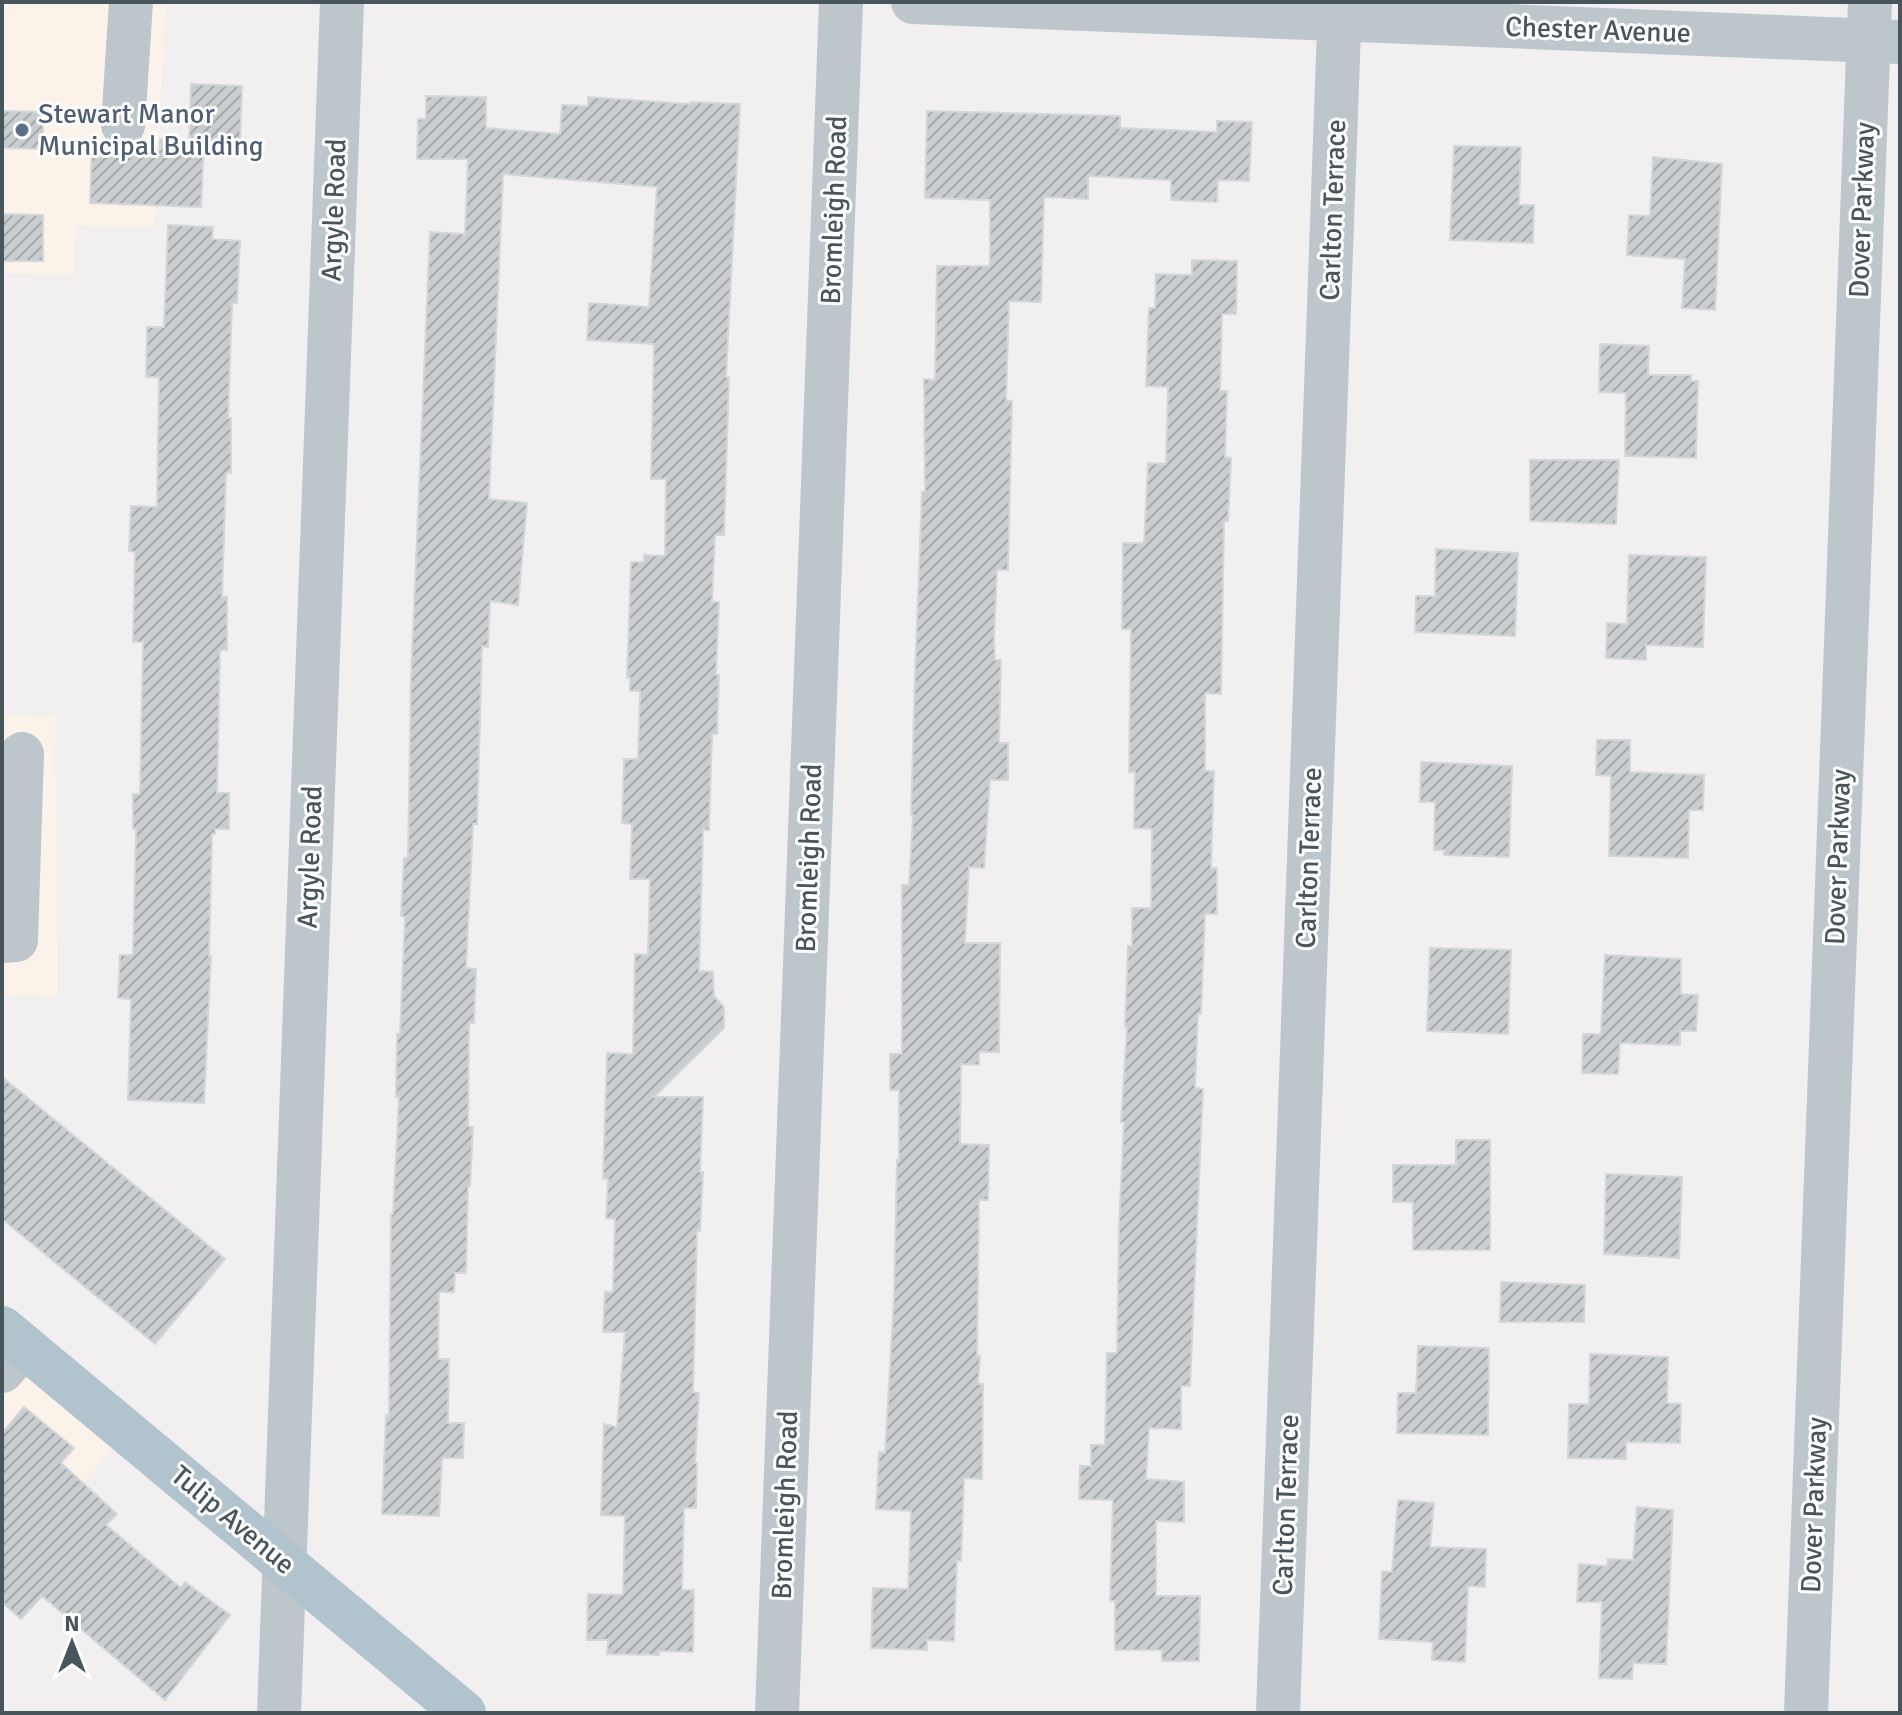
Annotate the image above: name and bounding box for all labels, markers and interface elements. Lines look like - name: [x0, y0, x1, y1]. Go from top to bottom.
- street label: Chester Avenue: [1504, 10, 1692, 50]
- place label: Stewart Manor Municipal Building: [38, 97, 263, 163]
- street label: Bromleigh Road: [814, 115, 854, 305]
- street label: Carlton Terrace: [1313, 119, 1353, 301]
- marker: Stewart Manor Municipal Building: [13, 121, 31, 139]
- street label: Dover Parkway: [1842, 121, 1882, 299]
- street label: Argyle Road: [315, 138, 353, 282]
- street label: Bromleigh Road: [789, 763, 829, 953]
- street label: Carlton Terrace: [1289, 767, 1329, 949]
- street label: Dover Parkway: [1818, 768, 1858, 946]
- street label: Argyle Road: [291, 785, 329, 929]
- street label: Bromleigh Road: [765, 1410, 805, 1600]
- street label: Carlton Terrace: [1266, 1414, 1306, 1596]
- street label: Dover Parkway: [1794, 1416, 1834, 1594]
- street label: Tulip Avenue: [164, 1458, 302, 1582]
- north arrow: [32, 1603, 112, 1683]
- text: N: [64, 1610, 80, 1637]

